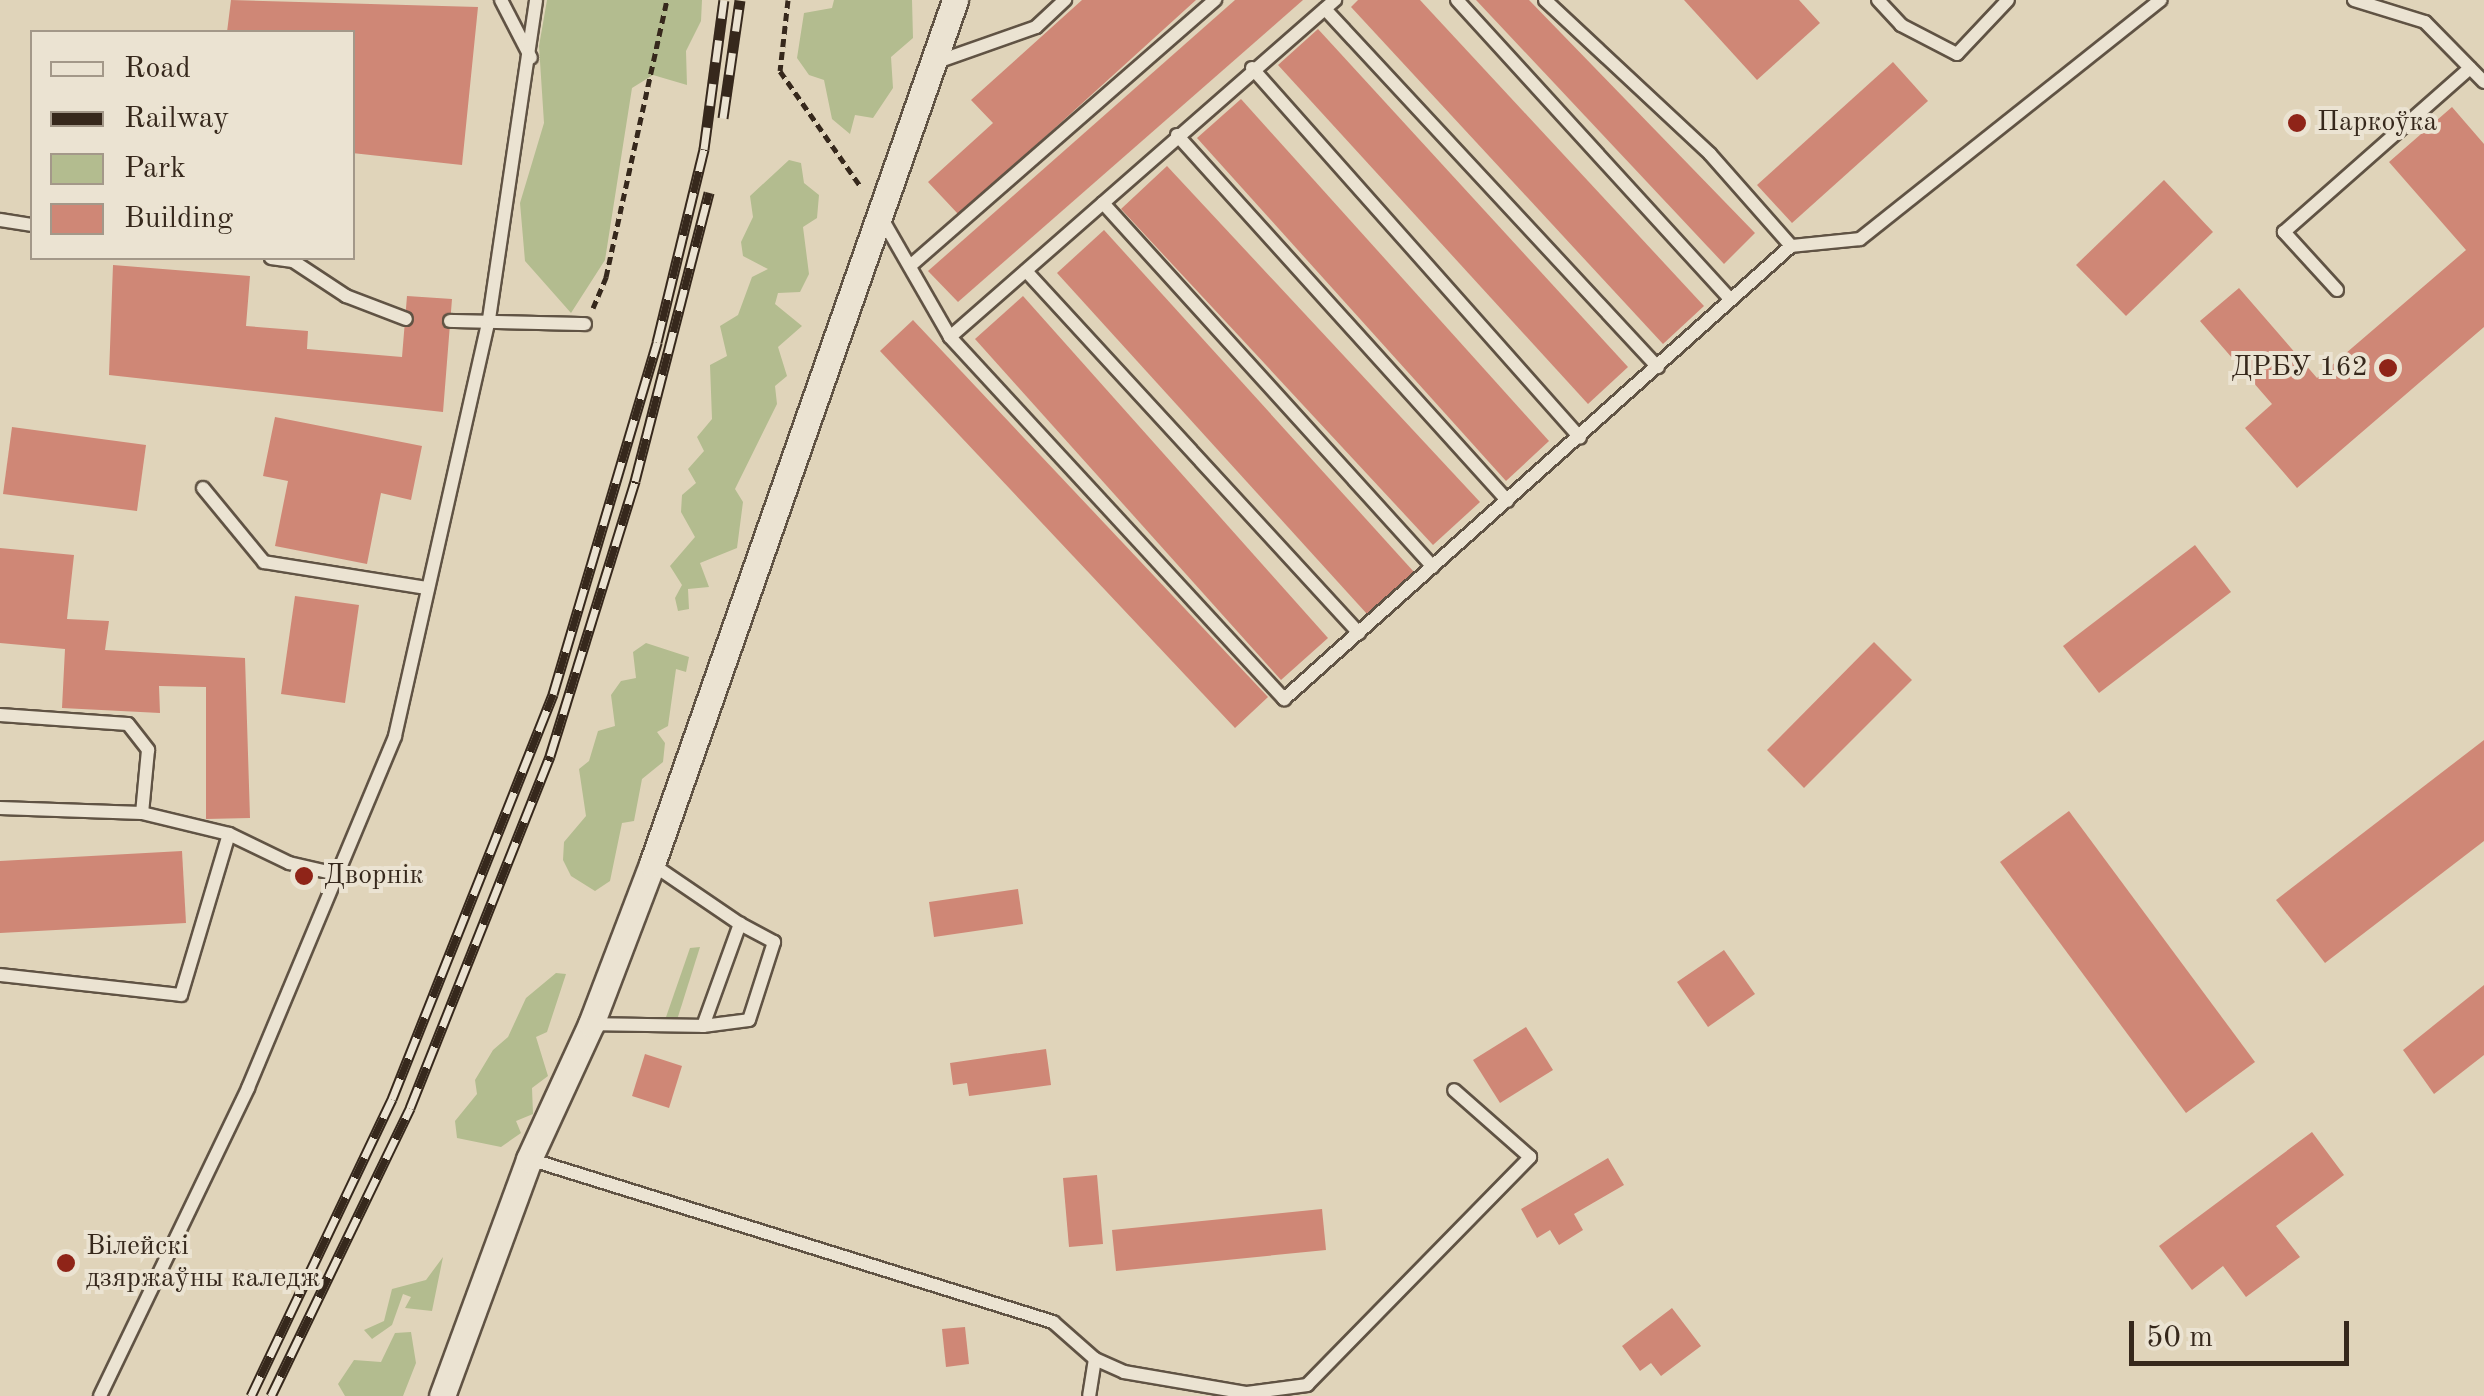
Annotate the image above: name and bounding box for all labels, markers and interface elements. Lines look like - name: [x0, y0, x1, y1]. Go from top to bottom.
- legend: [30, 30, 355, 260]
- text: Road: [124, 54, 191, 84]
- text: Railway: [124, 104, 229, 134]
- place label: Паркоўка: [2317, 106, 2437, 140]
- marker: Паркоўка: [2286, 112, 2308, 134]
- text: Park: [124, 154, 186, 184]
- text: Building: [124, 204, 233, 234]
- place label: ДРБУ 162: [2231, 351, 2368, 385]
- marker: ДРБУ 162: [2377, 357, 2399, 379]
- place label: Дворнік: [324, 859, 424, 893]
- marker: Дворнік: [293, 865, 315, 887]
- place label: Вілейскі дзяржаўны каледж: [86, 1230, 320, 1296]
- marker: Вілейскі дзяржаўны каледж: [55, 1252, 77, 1274]
- scale bar: [2134, 1301, 2354, 1363]
- text: 50 m: [2146, 1323, 2213, 1353]

